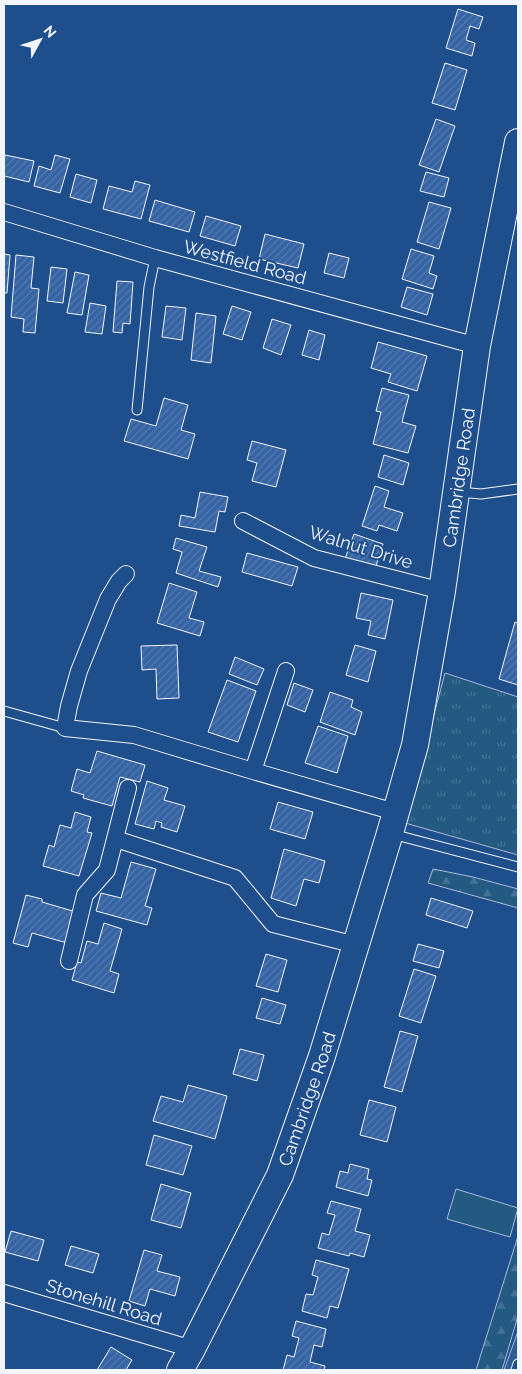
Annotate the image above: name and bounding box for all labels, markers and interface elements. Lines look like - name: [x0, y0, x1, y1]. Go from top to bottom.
- north arrow: [15, 15, 65, 65]
- text: N: [40, 22, 60, 41]
- street label: Westfield Road: [181, 235, 309, 289]
- street label: Cambridge Road: [438, 406, 479, 549]
- street label: Walnut Drive: [307, 521, 416, 573]
- street label: Cambridge Road: [274, 1029, 339, 1169]
- street label: Stonehill Road: [44, 1274, 164, 1330]

